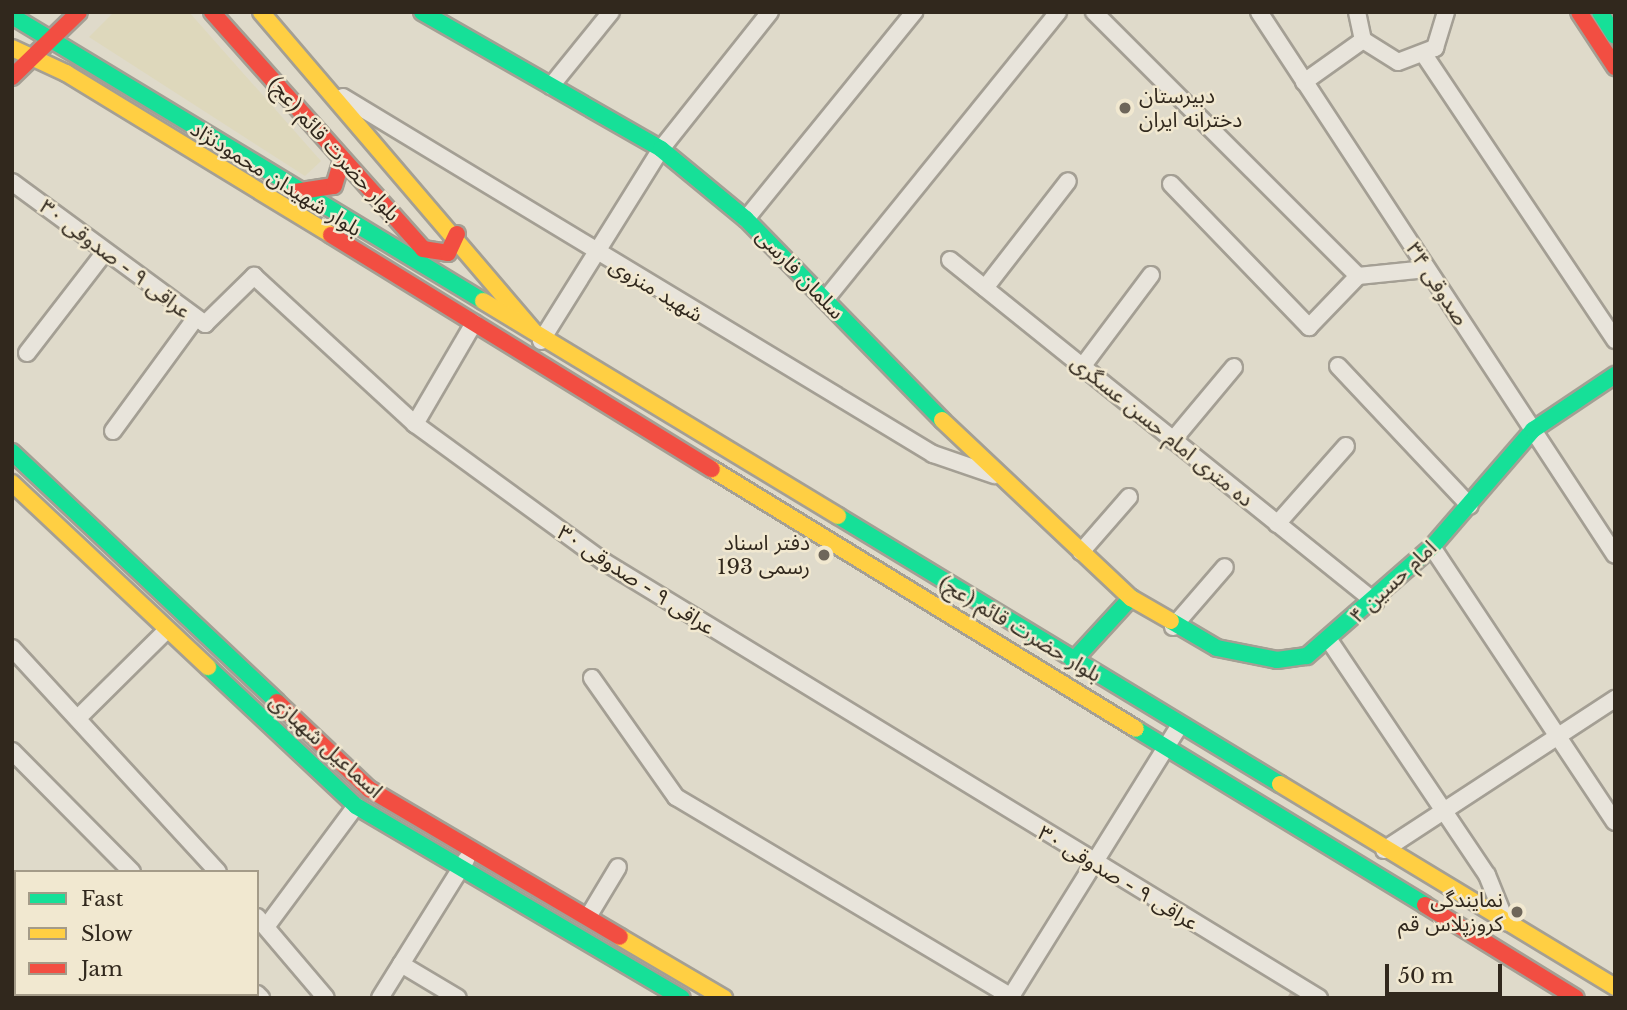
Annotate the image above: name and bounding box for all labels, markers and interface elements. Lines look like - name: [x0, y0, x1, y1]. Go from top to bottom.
- street label: بلوار حضرت قائم (عج): [263, 72, 405, 226]
- place label: دبیرستان دخترانه ایران: [1139, 83, 1242, 133]
- marker: دبیرستان دخترانه ایران: [1117, 100, 1133, 116]
- street label: بلوار شهیدان محمودنژاد: [186, 116, 366, 242]
- street label: عراقی ۹ - صدوقی ۳۰: [35, 194, 195, 324]
- street label: سلمان فارسی: [751, 224, 849, 324]
- street label: صدوقی ۳۴: [1401, 238, 1473, 330]
- street label: شهید منزوی: [605, 252, 707, 328]
- street label: ده متری امام حسن عسگری: [1066, 350, 1258, 512]
- street label: عراقی ۹ - صدوقی ۳۰: [553, 520, 719, 640]
- place label: دفتر اسناد رسمی 193: [717, 530, 810, 580]
- street label: امام حسین ۴: [1344, 535, 1442, 629]
- marker: دفتر اسناد رسمی 193: [816, 547, 832, 563]
- street label: بلوار حضرت قائم (عج): [934, 571, 1106, 687]
- street label: اسماعیل شهبازی: [264, 689, 388, 803]
- street label: عراقی ۹ - صدوقی ۳۰: [1033, 820, 1203, 936]
- legend: [14, 870, 259, 996]
- text: Fast: [81, 886, 123, 912]
- place label: نمایندگی کروزپلاس قم: [1398, 887, 1503, 937]
- marker: نمایندگی کروزپلاس قم: [1509, 904, 1525, 920]
- text: Slow: [81, 921, 133, 947]
- scale bar: [1389, 950, 1506, 994]
- text: Jam: [81, 956, 123, 982]
- text: 50 m: [1398, 963, 1453, 989]

